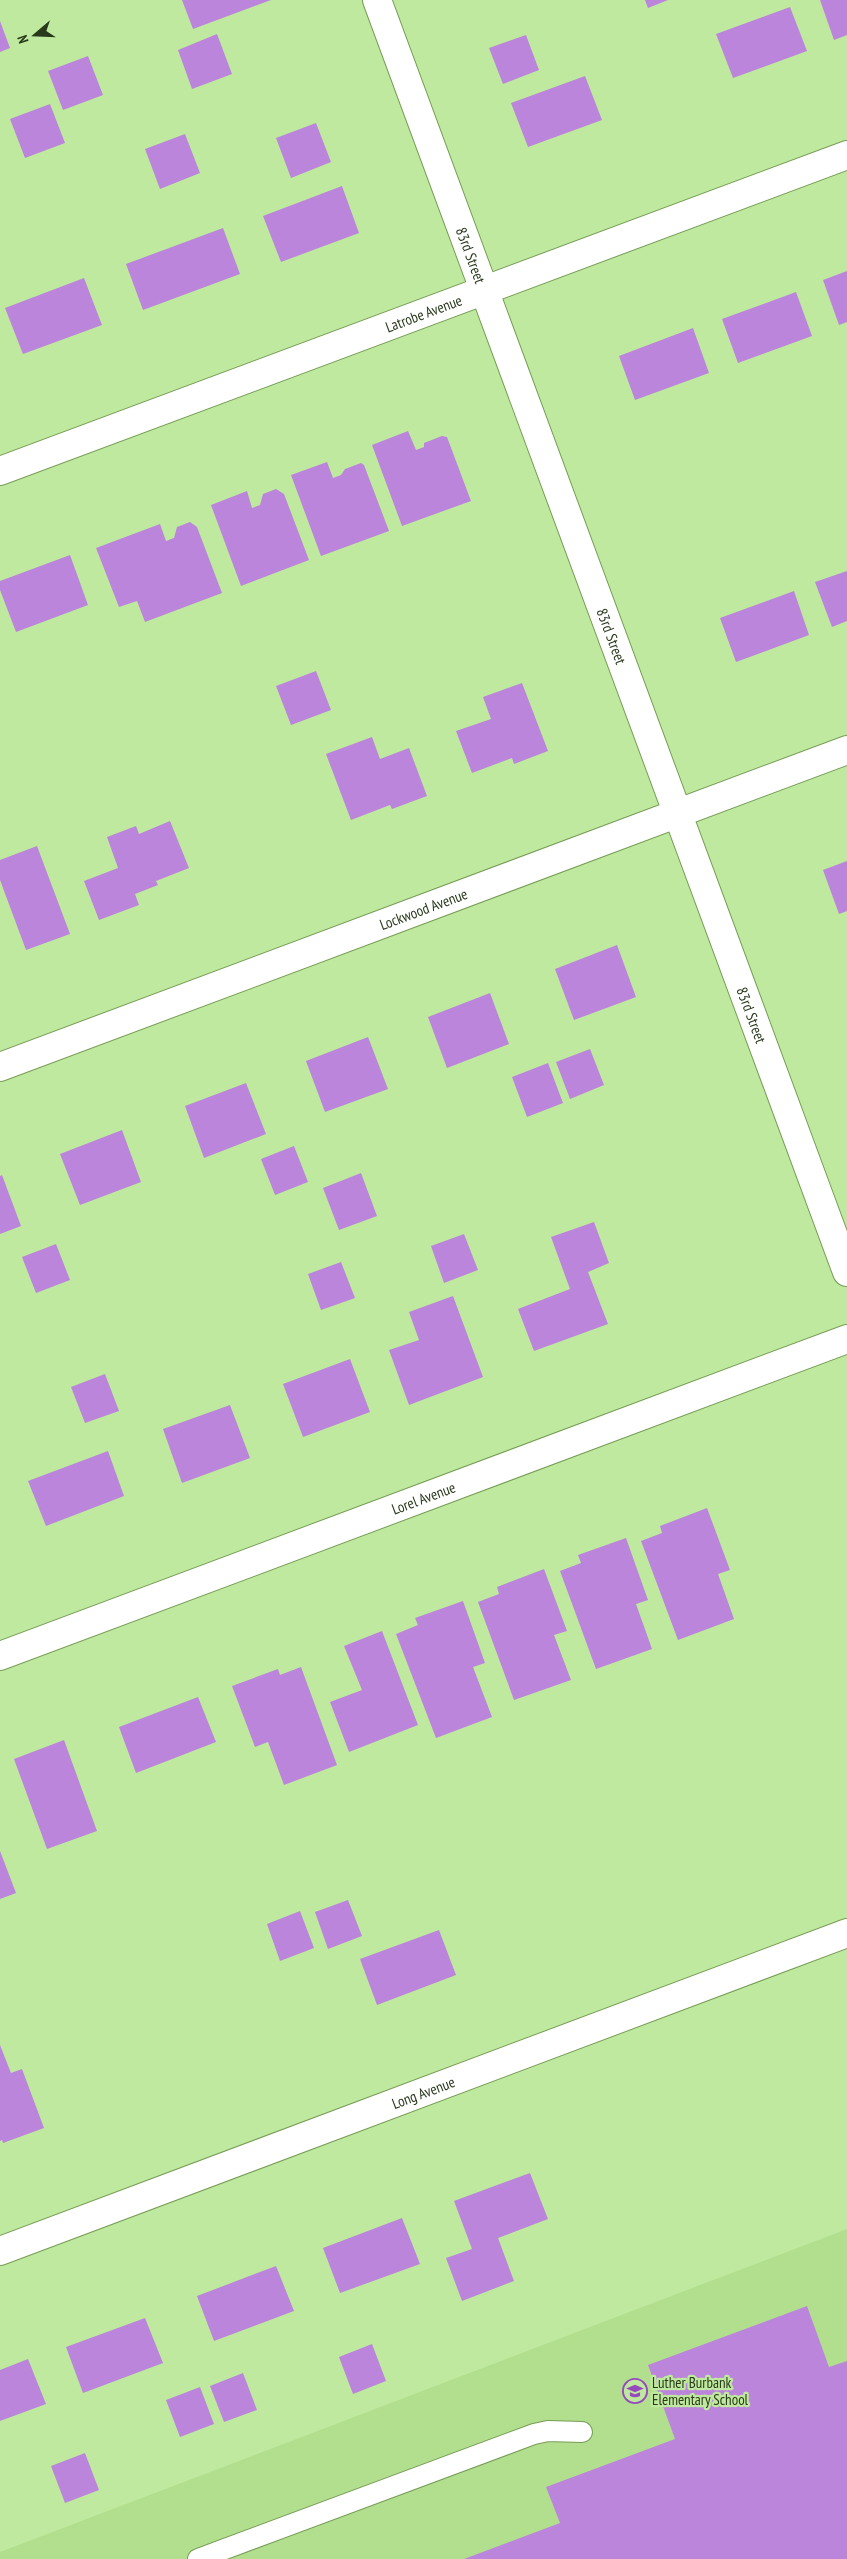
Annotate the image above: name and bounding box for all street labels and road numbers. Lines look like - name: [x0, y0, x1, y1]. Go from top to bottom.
- street label: 83rd Street: [452, 224, 490, 286]
- street label: Latrobe Avenue: [383, 290, 464, 336]
- street label: 83rd Street: [593, 605, 631, 667]
- street label: Lockwood Avenue: [377, 884, 470, 934]
- street label: 83rd Street: [733, 984, 771, 1046]
- street label: Lorel Avenue: [389, 1477, 458, 1518]
- street label: Long Avenue: [389, 2072, 457, 2113]

